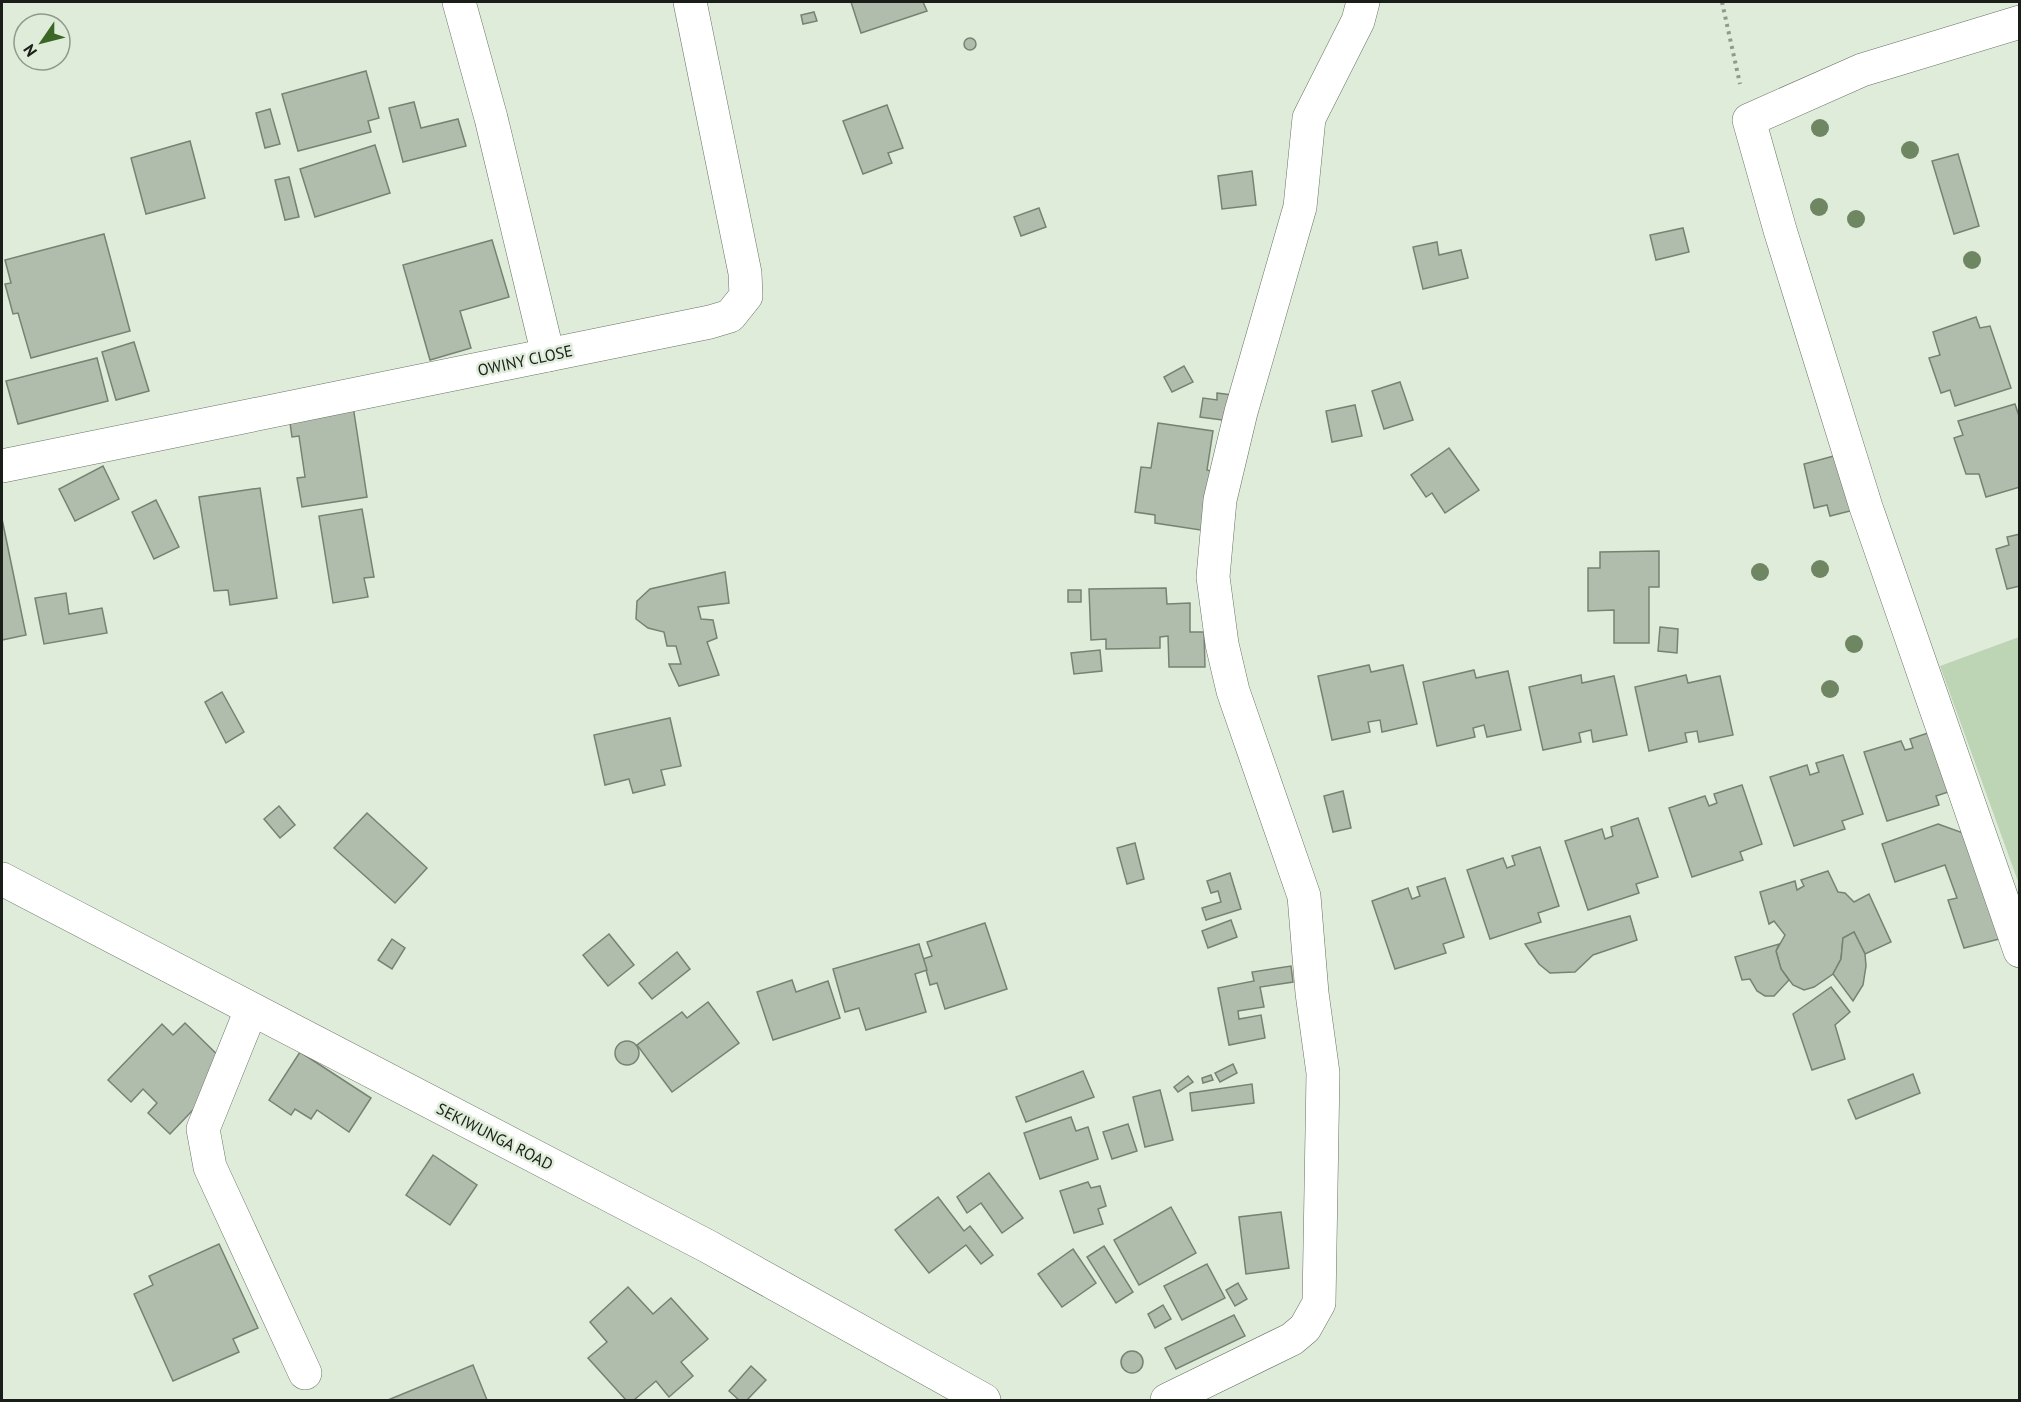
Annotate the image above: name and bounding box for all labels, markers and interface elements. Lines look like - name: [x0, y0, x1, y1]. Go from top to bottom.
- north arrow: [12, 12, 72, 72]
- text: N: [19, 41, 41, 61]
- street label: OWINY CLOSE: [476, 340, 574, 380]
- street label: SEKIWUNGA ROAD: [433, 1098, 557, 1174]

